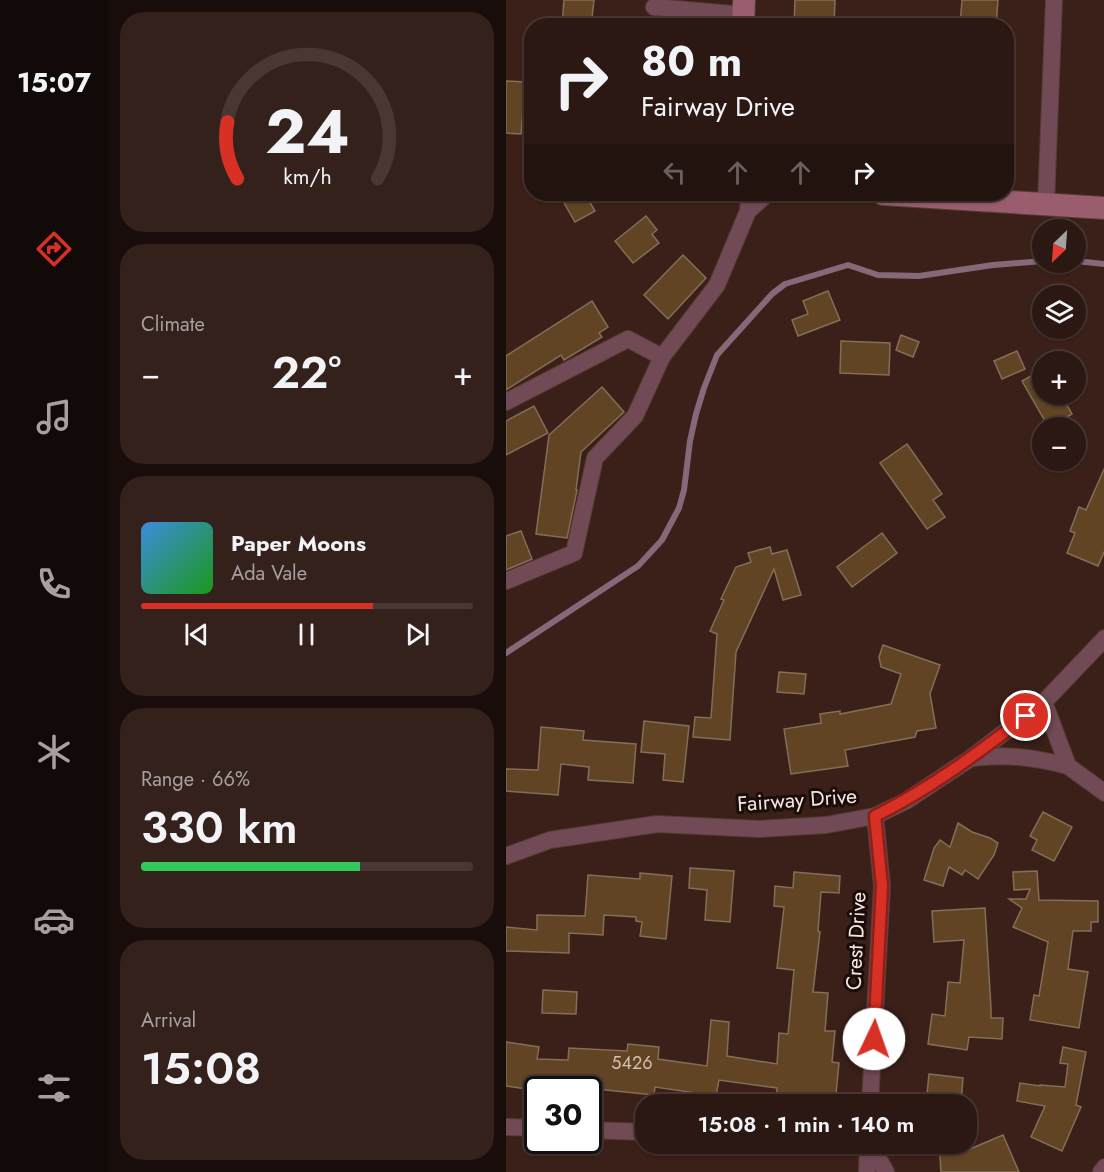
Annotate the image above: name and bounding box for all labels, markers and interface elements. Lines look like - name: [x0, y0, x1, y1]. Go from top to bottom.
- text: 80 m: [641, 31, 742, 92]
- icon: right: [542, 42, 620, 120]
- text: 15:07: [17, 63, 91, 102]
- text: 24: [265, 86, 349, 176]
- text: Fairway Drive: [641, 87, 795, 126]
- icon: left: [658, 156, 691, 189]
- icon: ahead: [721, 156, 754, 189]
- icon: ahead: [784, 156, 817, 189]
- icon: right: [847, 156, 880, 189]
- text: km/h: [283, 161, 331, 192]
- north arrow: [1032, 219, 1086, 273]
- map controls: [1032, 219, 1086, 471]
- icon: directions: [33, 228, 75, 270]
- button: layers: [1032, 285, 1086, 339]
- text: Climate: [141, 310, 205, 339]
- text: 22°: [272, 340, 341, 405]
- text: −: [141, 350, 160, 397]
- text: +: [453, 350, 473, 397]
- button: +: [1032, 351, 1086, 405]
- icon: music: [33, 396, 75, 438]
- button: −: [1032, 417, 1086, 471]
- text: Paper Moons: [231, 527, 366, 559]
- text: Ada Vale: [231, 559, 307, 588]
- icon: phone: [33, 563, 75, 605]
- icon: previous: [180, 618, 213, 651]
- icon: pause: [290, 618, 323, 651]
- icon: next: [401, 618, 434, 651]
- pin: [1000, 690, 1051, 741]
- icon: arrive: [1009, 699, 1042, 732]
- icon: climate: [33, 731, 75, 773]
- text: Range · 66%: [141, 765, 250, 794]
- street label: Fairway Drive: [736, 781, 858, 819]
- text: 330 km: [141, 795, 298, 860]
- street label: Crest Drive: [838, 891, 874, 991]
- icon: car: [33, 899, 75, 941]
- text: Arrival: [141, 1006, 196, 1035]
- position arrow: [842, 1007, 906, 1071]
- text: 15:08: [141, 1036, 261, 1101]
- house number: 5426: [611, 1050, 653, 1076]
- icon: filters: [33, 1067, 75, 1109]
- speed limit sign: 30: [524, 1076, 602, 1154]
- text: 15:08 · 1 min · 140 m: [698, 1108, 914, 1140]

